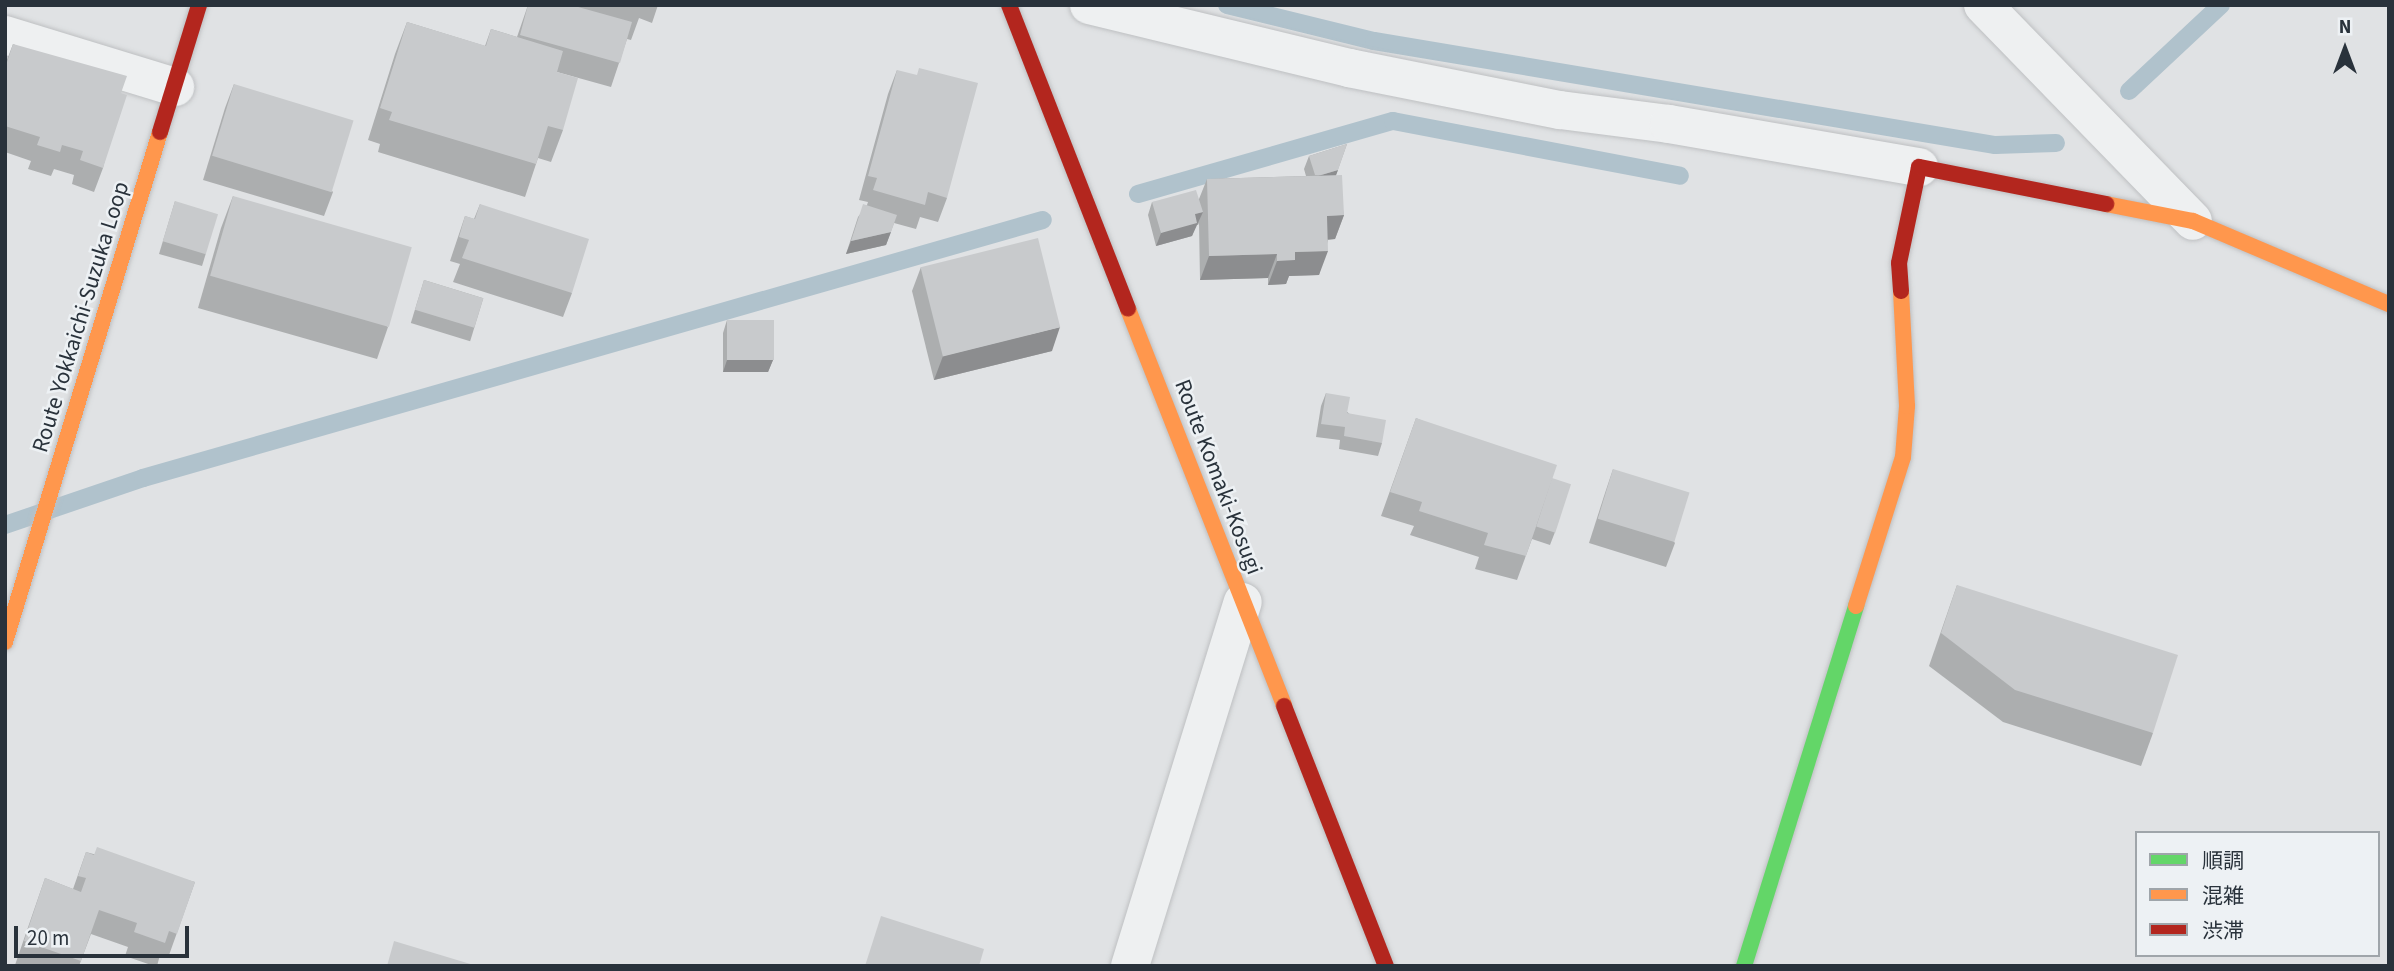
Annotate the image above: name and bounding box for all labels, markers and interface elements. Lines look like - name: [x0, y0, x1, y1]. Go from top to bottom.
- north arrow: [2310, 14, 2380, 84]
- text: N: [2339, 14, 2351, 41]
- street label: Route Yokkaichi-Suzuka Loop: [27, 178, 135, 456]
- street label: Route Komaki-Kosugi: [1168, 376, 1268, 578]
- legend: [2135, 831, 2380, 957]
- text: 順調: [2202, 846, 2244, 876]
- text: 混雑: [2202, 881, 2244, 911]
- scale bar: [18, 912, 192, 956]
- text: 渋滞: [2202, 916, 2244, 946]
- text: 20 m: [27, 923, 69, 953]

